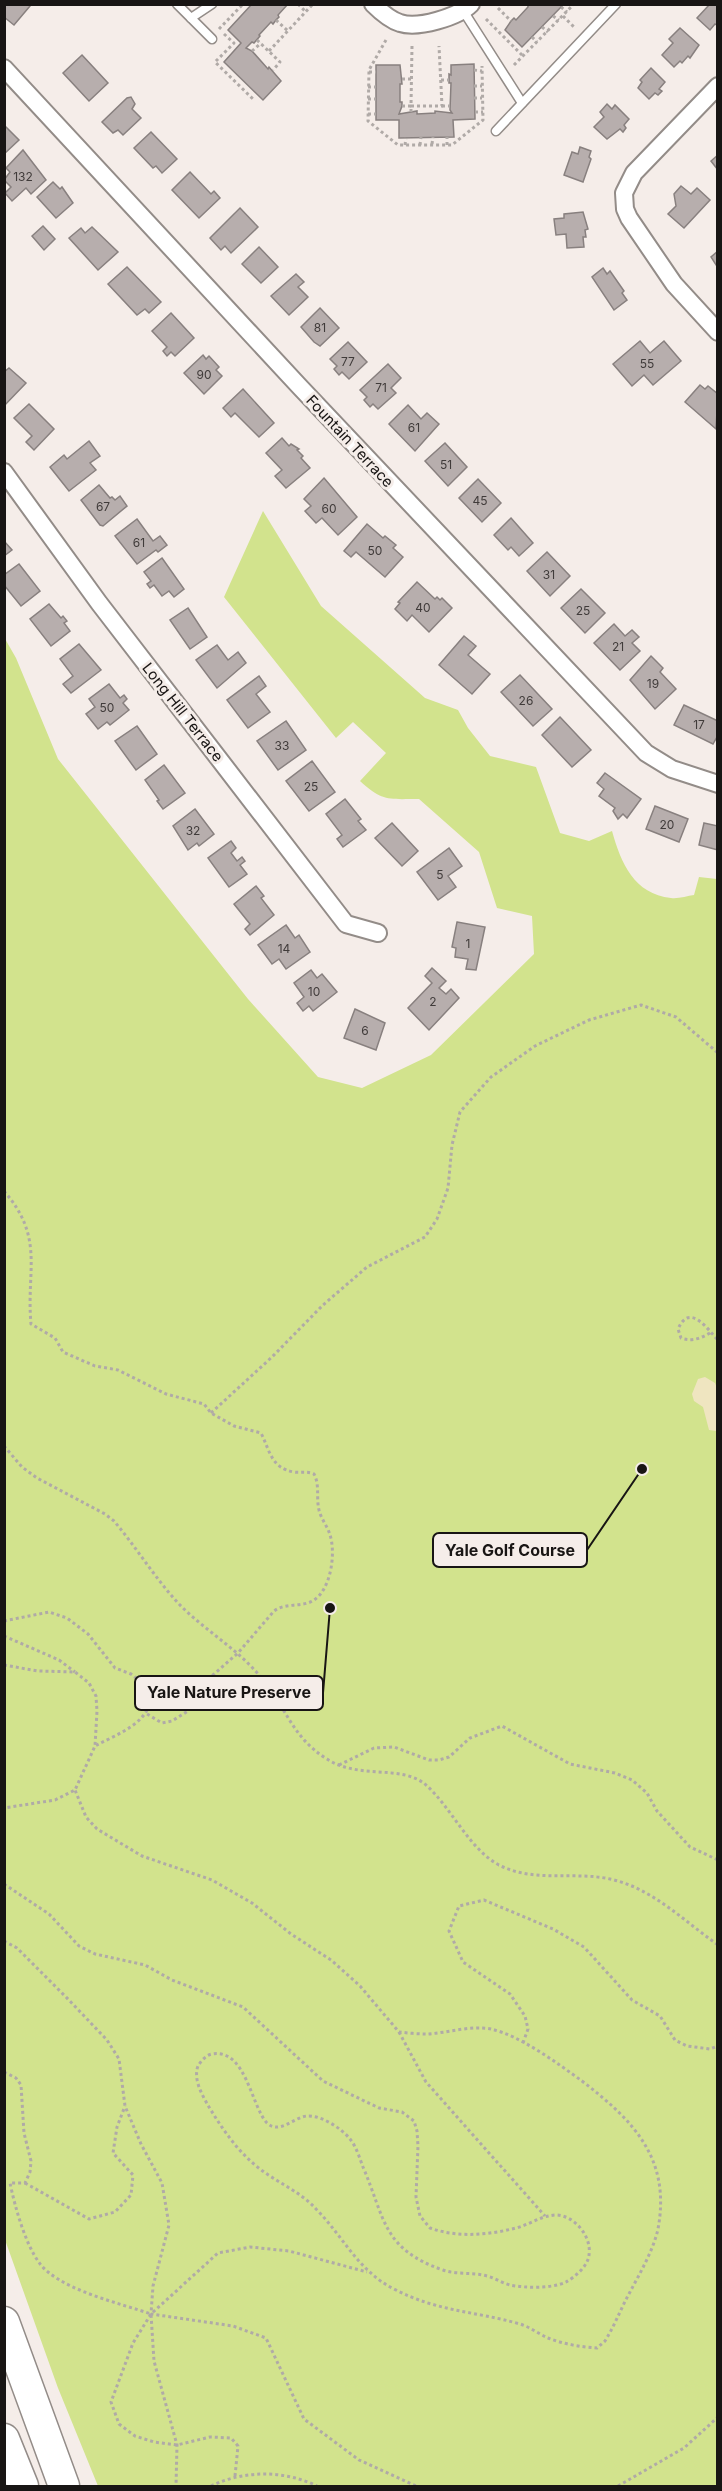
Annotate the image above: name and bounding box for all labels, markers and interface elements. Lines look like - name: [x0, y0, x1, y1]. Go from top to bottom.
- house number: 132: [13, 169, 33, 184]
- house number: 81: [314, 320, 326, 335]
- house number: 77: [341, 354, 355, 369]
- house number: 55: [640, 356, 654, 371]
- house number: 90: [196, 367, 212, 382]
- house number: 71: [375, 380, 387, 395]
- street label: Fountain Terrace: [302, 391, 398, 491]
- house number: 61: [408, 420, 420, 435]
- house number: 51: [440, 457, 452, 472]
- house number: 45: [472, 493, 488, 508]
- house number: 67: [96, 499, 110, 514]
- house number: 60: [321, 501, 337, 516]
- house number: 61: [133, 535, 145, 550]
- house number: 50: [368, 543, 382, 558]
- house number: 31: [543, 567, 555, 582]
- house number: 40: [415, 600, 431, 615]
- house number: 25: [576, 603, 590, 618]
- house number: 21: [612, 639, 624, 654]
- street label: Long Hill Terrace: [138, 659, 228, 765]
- house number: 19: [647, 676, 659, 691]
- house number: 26: [519, 693, 533, 708]
- house number: 50: [100, 700, 114, 715]
- house number: 17: [693, 717, 705, 732]
- house number: 33: [275, 738, 289, 753]
- house number: 25: [304, 779, 318, 794]
- house number: 20: [660, 817, 674, 832]
- house number: 32: [186, 823, 200, 838]
- house number: 5: [436, 867, 444, 882]
- house number: 1: [466, 936, 470, 951]
- house number: 14: [278, 941, 291, 956]
- house number: 10: [308, 984, 320, 999]
- house number: 2: [429, 994, 437, 1009]
- house number: 6: [361, 1023, 369, 1038]
- callout: Yale Golf Course: [433, 1533, 587, 1567]
- text: Yale Golf Course: [445, 1540, 575, 1560]
- callout: Yale Nature Preserve: [135, 1676, 323, 1710]
- text: Yale Nature Preserve: [147, 1682, 311, 1702]

